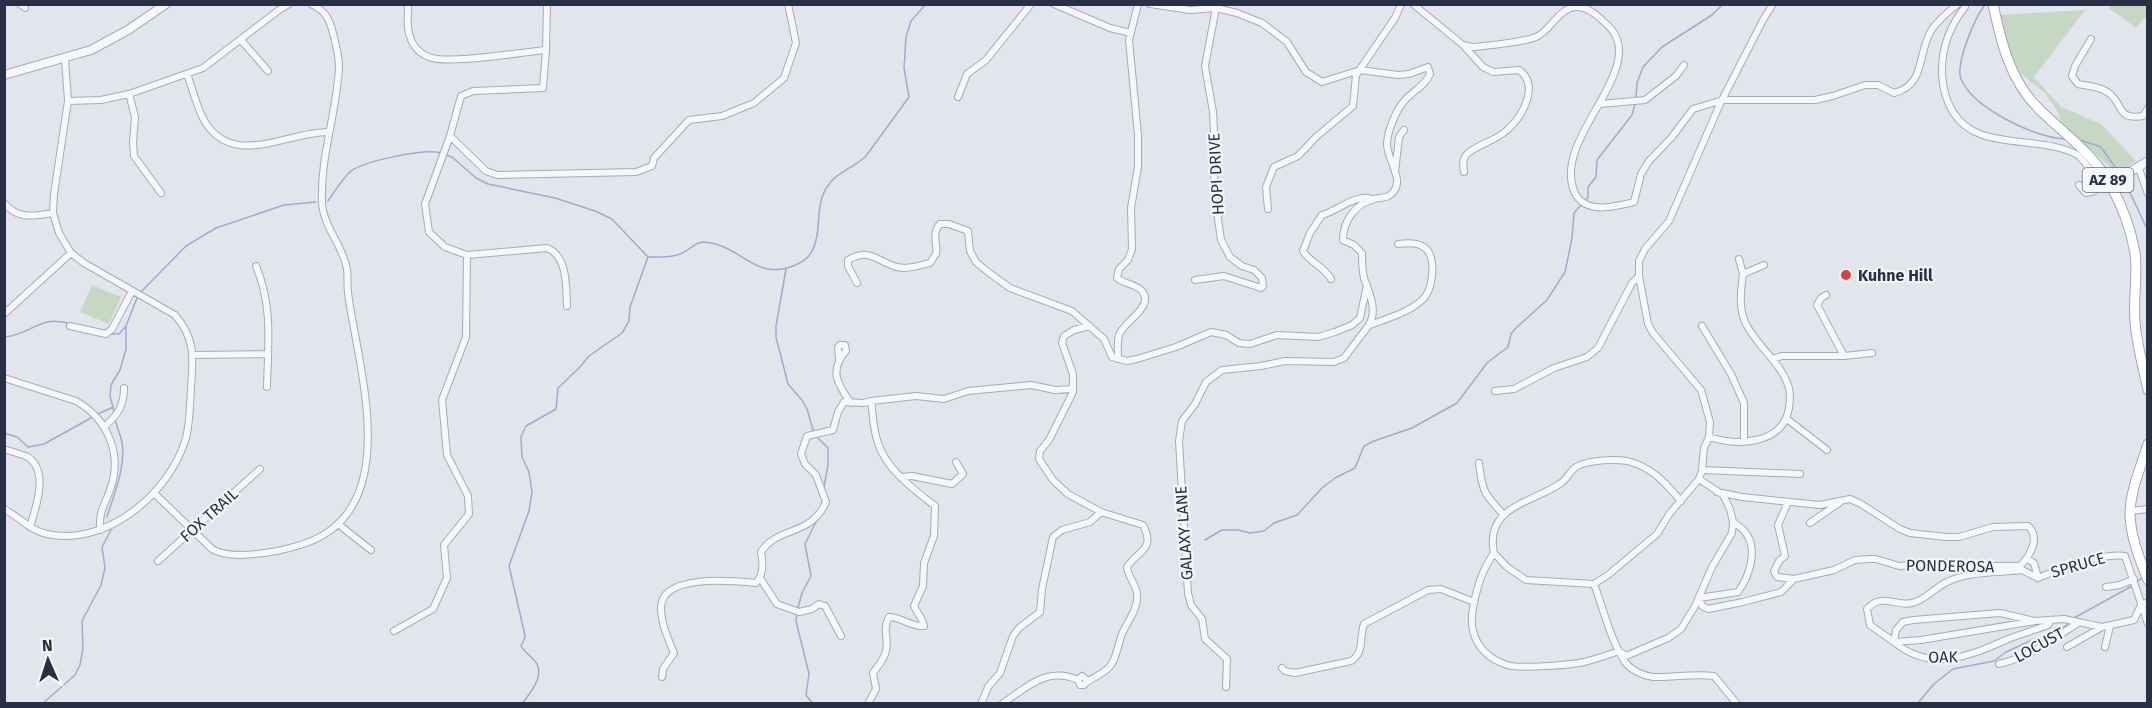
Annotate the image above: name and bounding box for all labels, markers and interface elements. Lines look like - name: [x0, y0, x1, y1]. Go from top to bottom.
- street label: HOPI DRIVE: [1204, 132, 1228, 216]
- road number: AZ 89: [2082, 168, 2134, 192]
- place label: Kuhne Hill: [1858, 266, 1933, 285]
- marker: Kuhne Hill: [1839, 268, 1853, 282]
- street label: FOX TRAIL: [176, 484, 242, 546]
- street label: GALAXY LANE: [1171, 485, 1197, 581]
- street label: SPRUCE: [2049, 548, 2107, 582]
- street label: PONDEROSA: [1906, 556, 1995, 576]
- street label: LOCUST: [2011, 623, 2068, 666]
- north arrow: [18, 630, 78, 690]
- text: N: [41, 636, 53, 655]
- street label: OAK: [1928, 647, 1958, 667]

